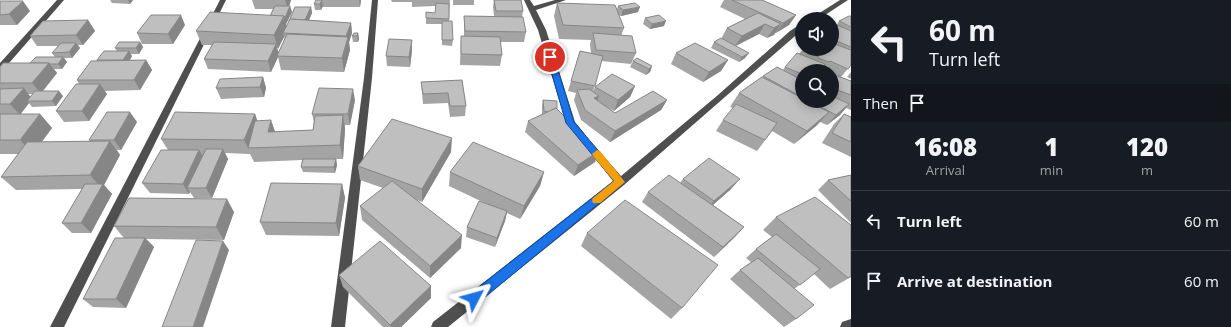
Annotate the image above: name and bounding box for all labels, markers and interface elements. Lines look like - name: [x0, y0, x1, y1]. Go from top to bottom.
- text: 60 m: [929, 11, 996, 49]
- map controls: [795, 12, 839, 108]
- button: sound: [795, 12, 839, 56]
- icon: left: [863, 16, 915, 68]
- pin: [533, 40, 567, 74]
- icon: arrive: [539, 46, 561, 68]
- text: Turn left: [929, 47, 1000, 71]
- button: search: [795, 64, 839, 108]
- icon: arrive: [906, 92, 928, 114]
- text: Then: [863, 93, 898, 113]
- text: 16:08: [914, 130, 977, 163]
- text: 1: [1044, 130, 1059, 163]
- text: 120: [1126, 130, 1168, 163]
- text: Arrival: [926, 161, 965, 179]
- text: min: [1040, 161, 1063, 179]
- text: m: [1141, 161, 1153, 179]
- icon: left: [863, 210, 885, 232]
- text: Turn left: [897, 211, 962, 231]
- text: 60 m: [1184, 211, 1219, 231]
- icon: arrive: [863, 270, 885, 292]
- text: Arrive at destination: [897, 271, 1052, 291]
- text: 60 m: [1184, 271, 1219, 291]
- position arrow: [453, 277, 495, 319]

